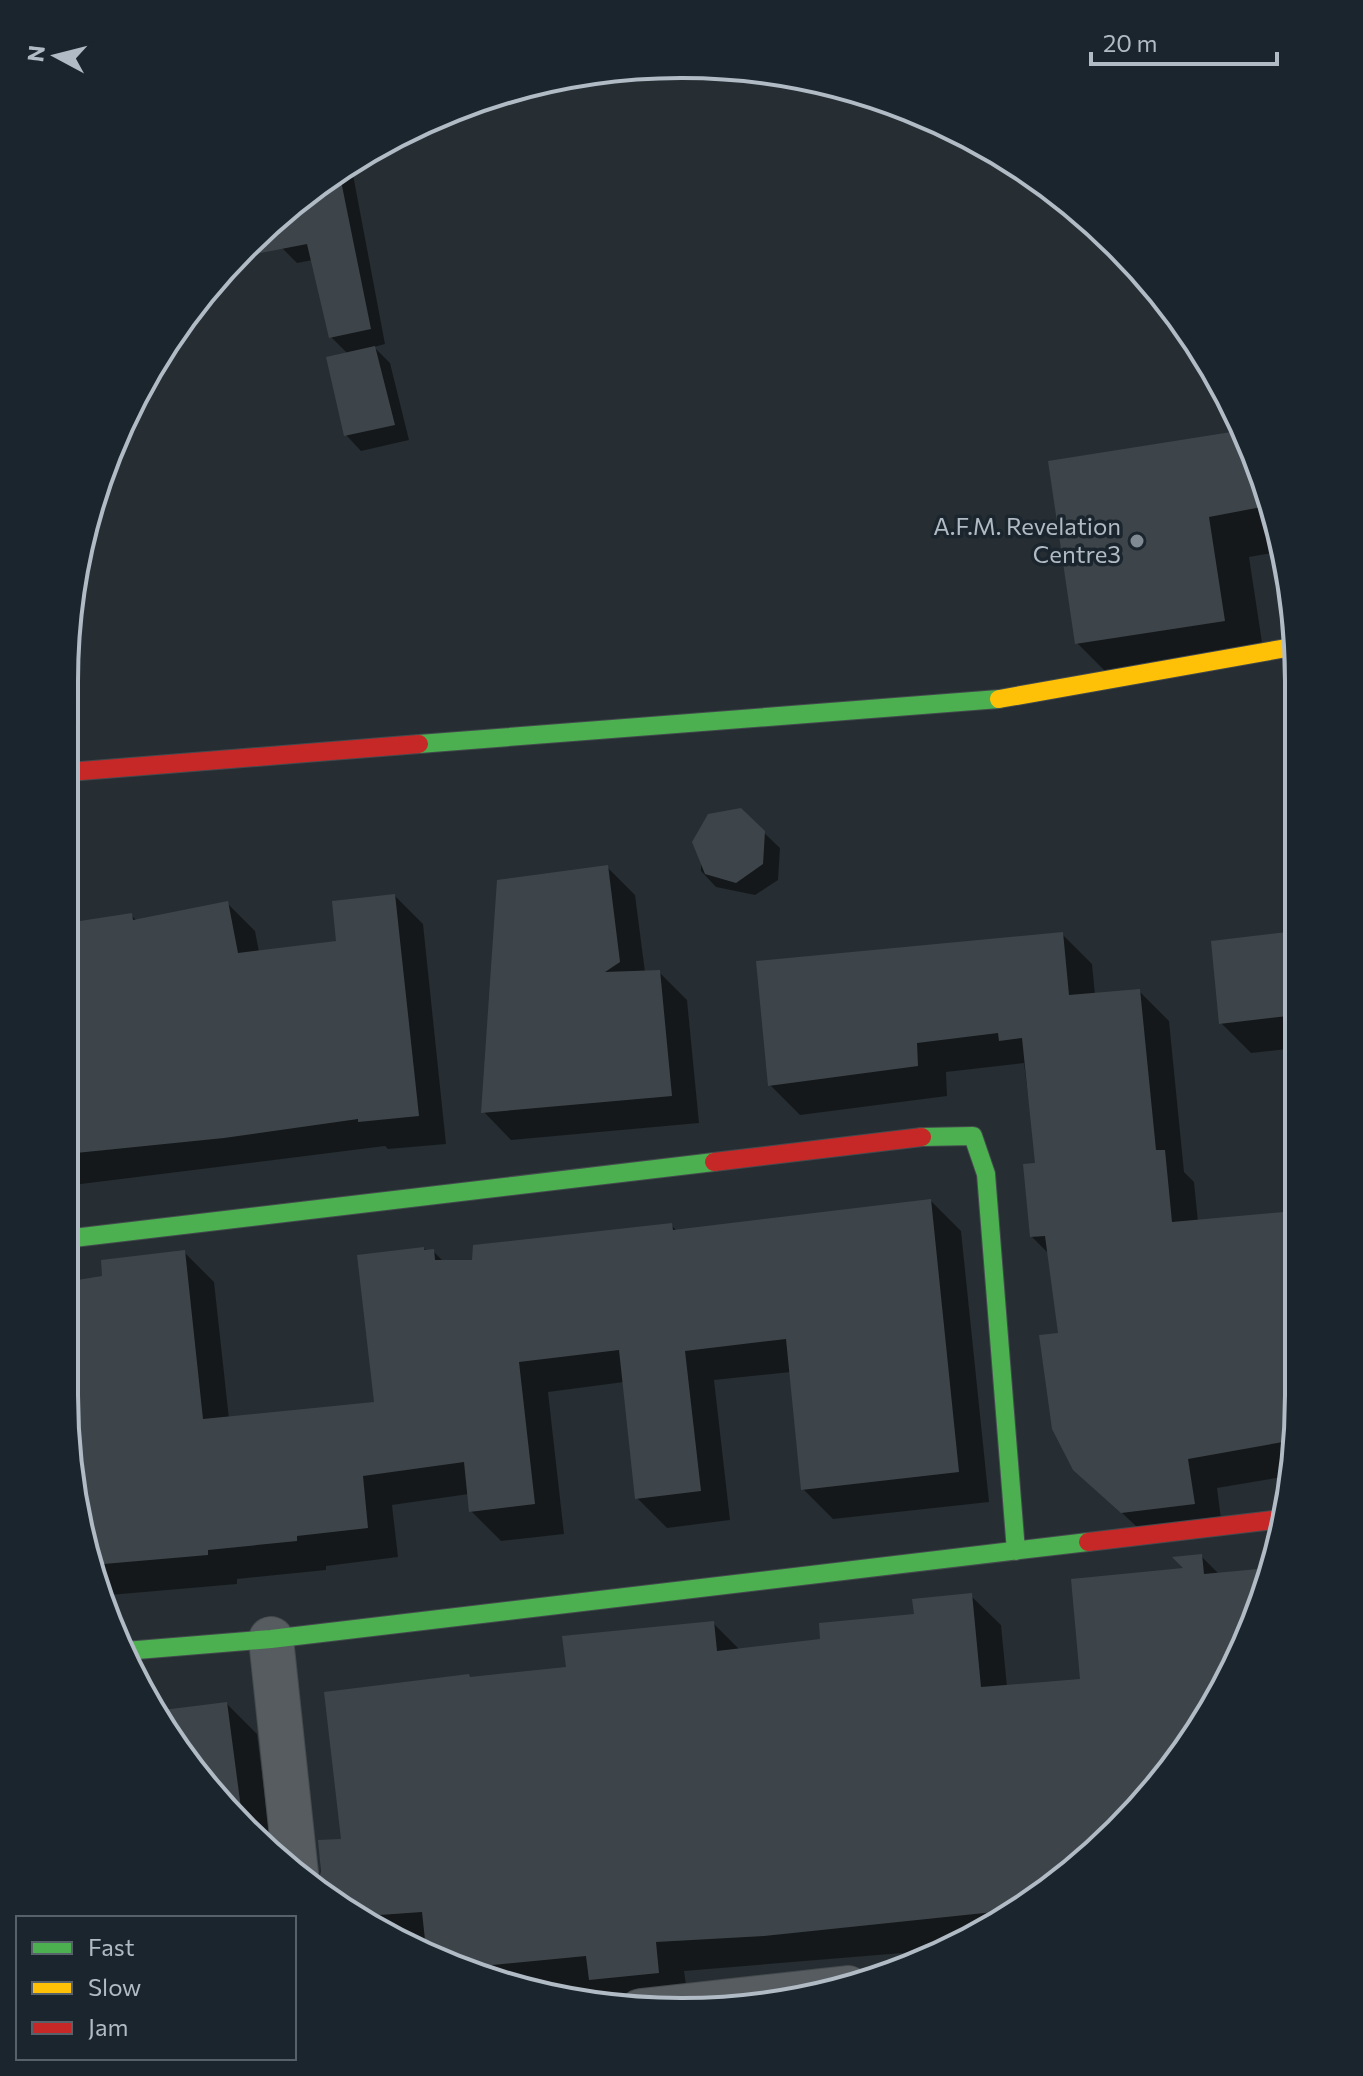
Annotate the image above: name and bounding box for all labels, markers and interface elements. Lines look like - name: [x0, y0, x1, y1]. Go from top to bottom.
- north arrow: [16, 16, 96, 96]
- scale bar: [1091, 16, 1277, 66]
- text: 20 m: [1103, 28, 1157, 57]
- text: N: [21, 44, 50, 63]
- place label: A.F.M. Revelation Centre3: [933, 511, 1121, 568]
- marker: A.F.M. Revelation Centre3: [1128, 532, 1146, 550]
- legend: [16, 1916, 296, 2060]
- text: Fast: [88, 1932, 135, 1961]
- text: Slow: [88, 1972, 141, 2001]
- text: Jam: [88, 2012, 128, 2041]

